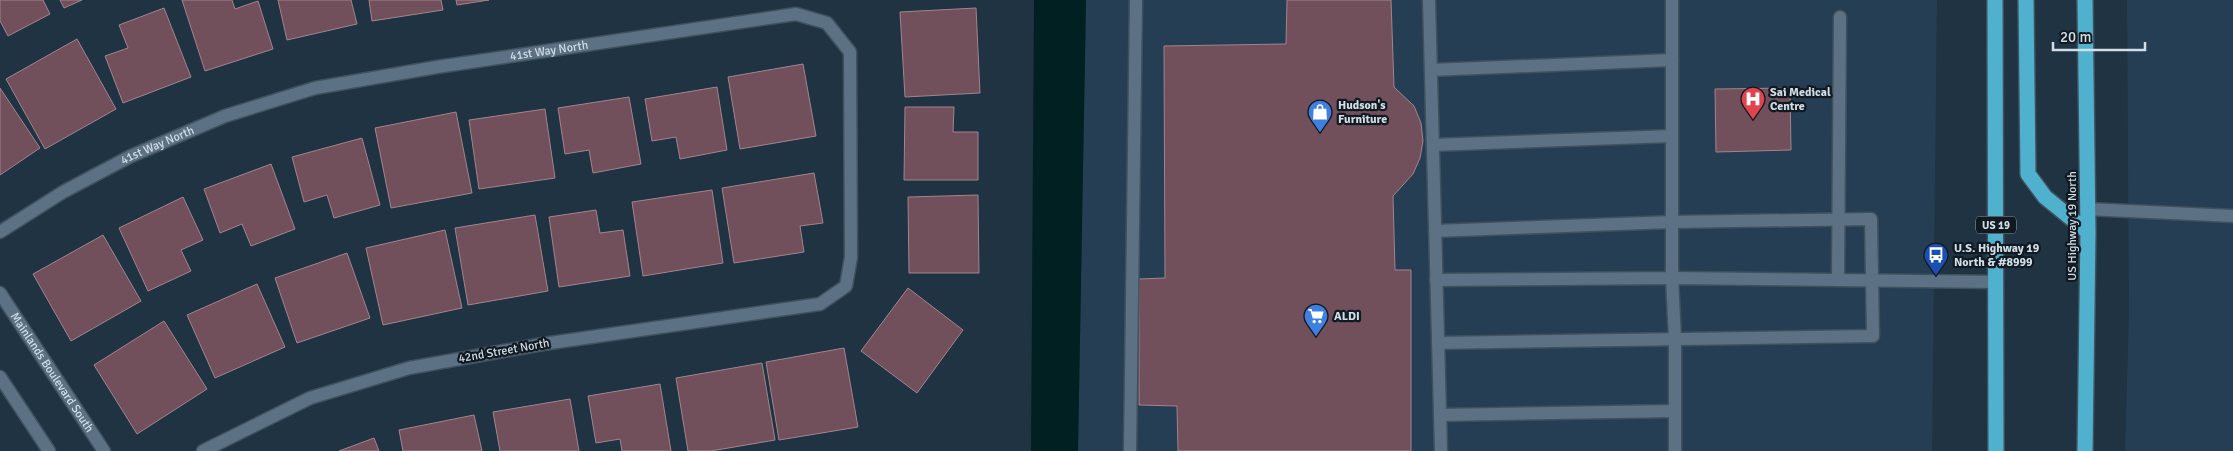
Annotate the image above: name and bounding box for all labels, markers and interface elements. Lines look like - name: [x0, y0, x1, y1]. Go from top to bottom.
- scale bar: [2053, 20, 2146, 52]
- text: 20 m: [2060, 28, 2091, 46]
- street label: 41st Way North: [509, 37, 589, 64]
- place label: Sai Medical Centre: [1770, 85, 1831, 114]
- hospital icon: Sai Medical Centre: [1740, 86, 1766, 120]
- place label: Hudson's Furniture: [1338, 98, 1387, 127]
- shop icon: Hudson's Furniture: [1307, 99, 1333, 133]
- street label: 41st Way North: [118, 123, 196, 168]
- street label: US Highway 19 North: [2065, 171, 2080, 281]
- road number: US 19: [1976, 216, 2016, 234]
- place label: U.S. Highway 19 North & #8999: [1954, 241, 2040, 270]
- bus stop icon: U.S. Highway 19 North & #8999: [1923, 242, 1949, 276]
- supermarket icon: ALDI: [1303, 303, 1329, 337]
- place label: ALDI: [1334, 309, 1360, 324]
- street label: Mainlands Boulevard South: [7, 310, 97, 435]
- street label: 42nd Street North: [457, 336, 551, 366]

